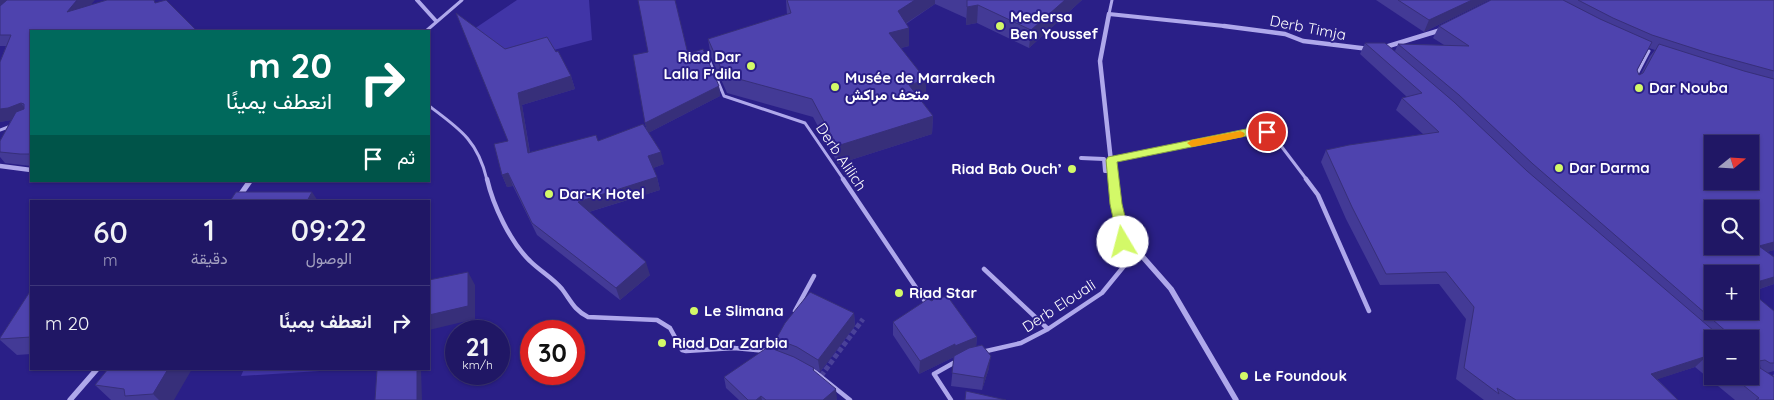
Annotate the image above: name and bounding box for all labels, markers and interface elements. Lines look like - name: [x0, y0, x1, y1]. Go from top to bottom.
- place label: Medersa Ben Youssef: [1010, 7, 1099, 43]
- street label: Derb Timja: [1268, 11, 1348, 44]
- marker: Medersa Ben Youssef: [994, 20, 1006, 32]
- text: 20 m: [249, 43, 332, 87]
- place label: Riad Dar Lalla F'dila: [663, 47, 741, 83]
- icon: right: [350, 50, 415, 115]
- marker: Riad Dar Lalla F'dila: [745, 60, 757, 72]
- place label: Musée de Marrakech متحف مراكش: [845, 68, 995, 104]
- place label: Dar Nouba: [1649, 78, 1728, 97]
- marker: Musée de Marrakech متحف مراكش: [829, 81, 841, 93]
- marker: Dar Nouba: [1633, 82, 1645, 94]
- text: انعطف يمينًا: [226, 87, 332, 115]
- pin: [1246, 111, 1288, 153]
- icon: arrive: [1253, 118, 1281, 146]
- street label: Derb Alilich: [812, 119, 871, 194]
- north arrow: [1704, 135, 1759, 190]
- map controls: [1704, 135, 1759, 385]
- icon: arrive: [359, 145, 387, 173]
- text: ثم: [397, 145, 415, 169]
- place label: Dar Darma: [1569, 158, 1650, 177]
- place label: Riad Bab Ouch’: [951, 159, 1062, 178]
- marker: Dar Darma: [1553, 162, 1565, 174]
- marker: Riad Bab Ouch’: [1066, 163, 1078, 175]
- place label: Dar-K Hotel: [559, 184, 645, 203]
- marker: Dar-K Hotel: [543, 188, 555, 200]
- button: search: [1704, 200, 1759, 255]
- text: 1: [203, 211, 215, 249]
- text: 09:22: [291, 211, 367, 249]
- text: 60: [93, 213, 128, 251]
- position arrow: [1096, 215, 1148, 267]
- text: دقيقة: [191, 248, 228, 268]
- text: الوصول: [306, 248, 352, 268]
- text: m: [103, 250, 118, 270]
- button: +: [1704, 265, 1759, 320]
- street label: Derb Elouali: [1019, 275, 1099, 336]
- place label: Riad Star: [909, 283, 977, 302]
- marker: Riad Star: [893, 287, 905, 299]
- place label: Le Slimana: [704, 301, 784, 320]
- marker: Le Slimana: [688, 305, 700, 317]
- text: انعطف يمينًا: [279, 309, 372, 333]
- icon: right: [387, 309, 415, 337]
- text: 20 m: [45, 311, 89, 335]
- speed limit sign: 30: [520, 320, 585, 385]
- button: −: [1704, 330, 1759, 385]
- text: 21: [466, 331, 489, 362]
- place label: Riad Dar Zarbia: [672, 333, 788, 352]
- marker: Riad Dar Zarbia: [656, 337, 668, 349]
- text: km/h: [462, 357, 493, 372]
- place label: Le Foundouk: [1254, 366, 1347, 385]
- marker: Le Foundouk: [1238, 370, 1250, 382]

